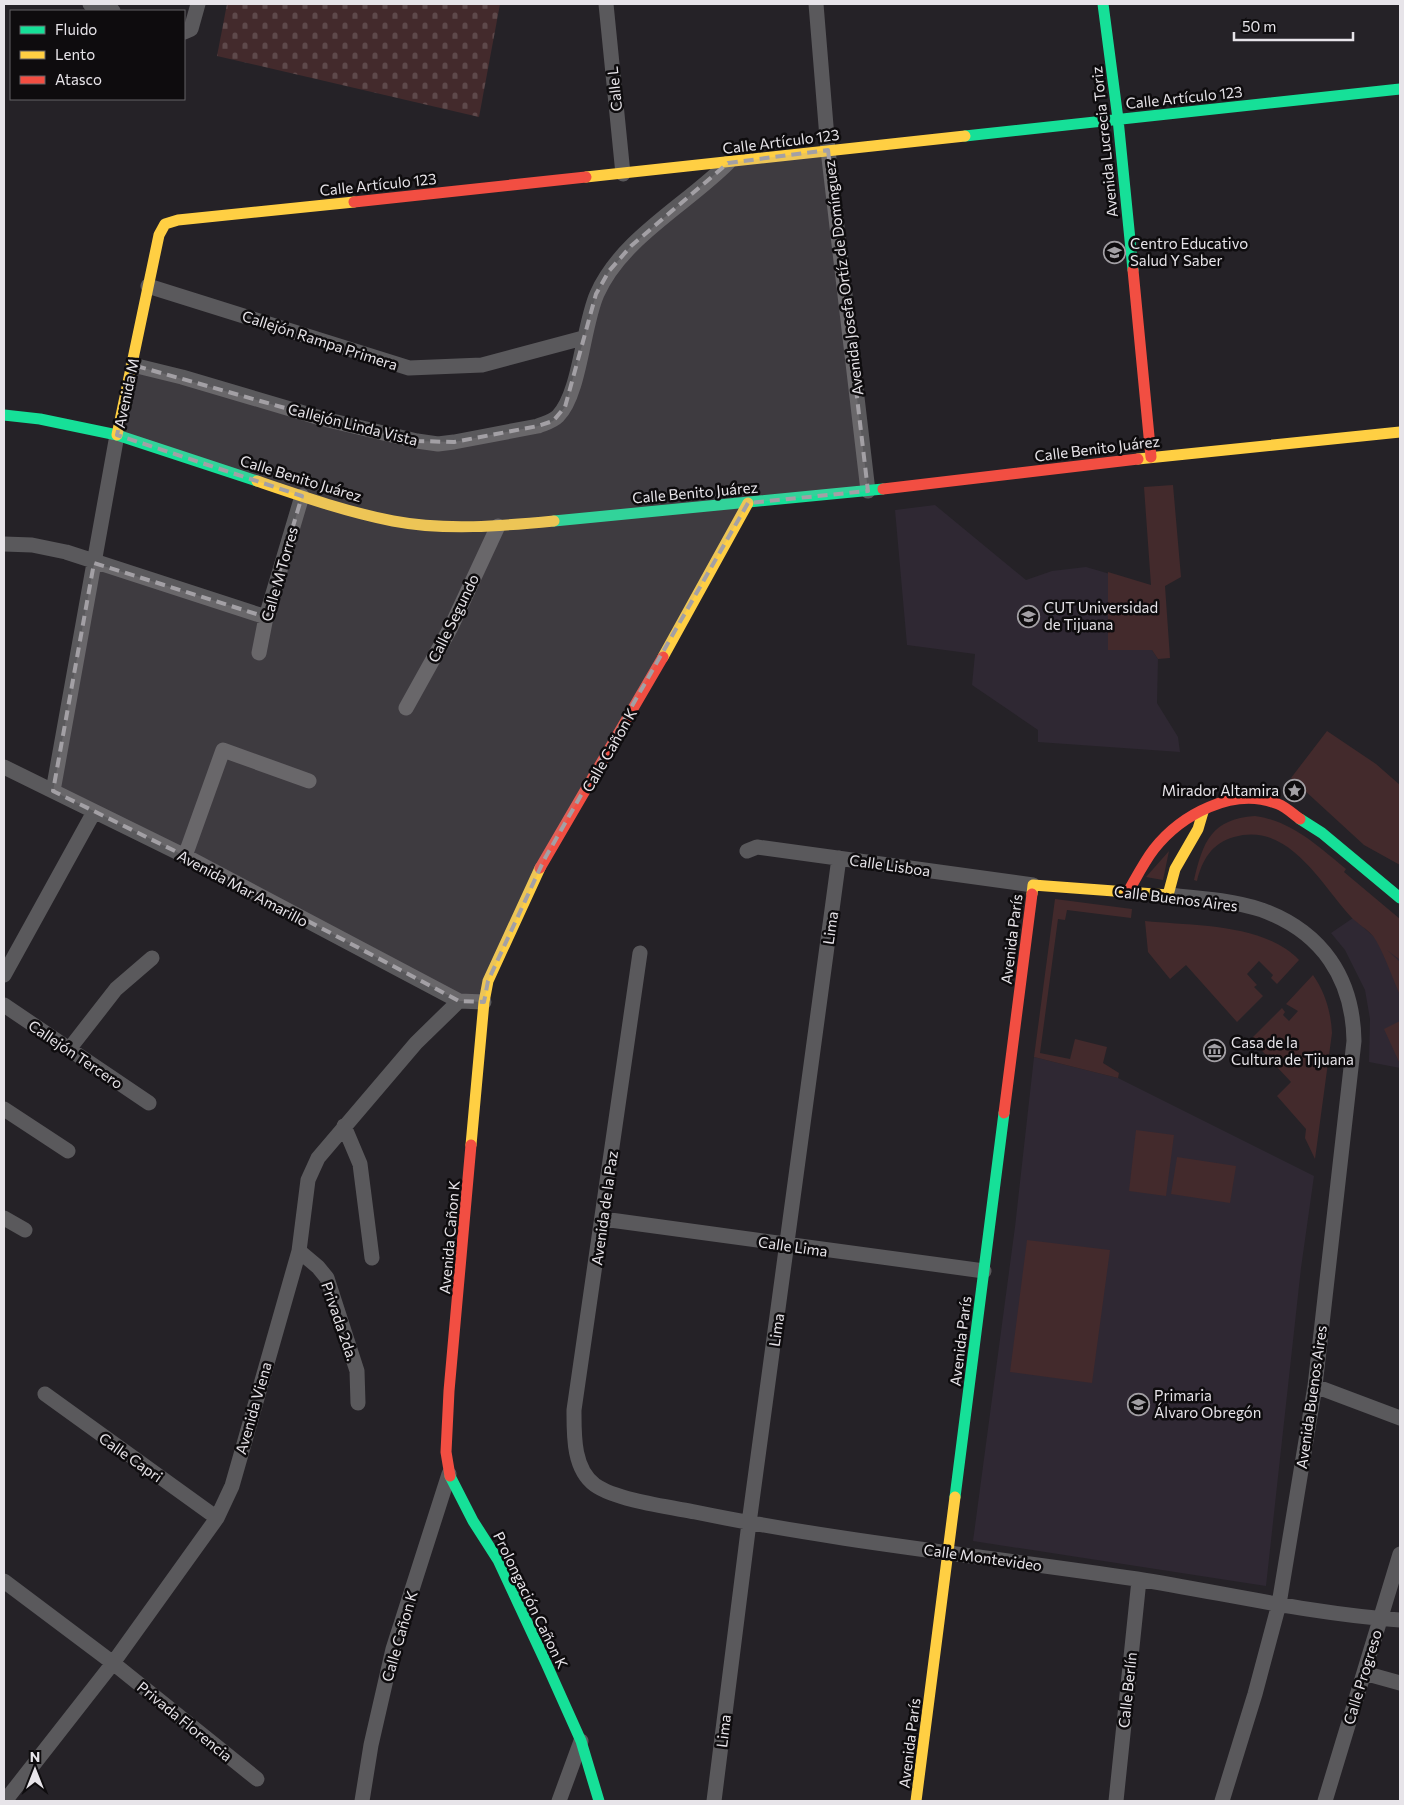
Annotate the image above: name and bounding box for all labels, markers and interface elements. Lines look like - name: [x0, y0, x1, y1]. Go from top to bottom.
- legend: [10, 10, 185, 100]
- scale bar: [1234, 10, 1353, 42]
- text: 50 m: [1242, 17, 1276, 35]
- text: Fluido: [55, 20, 97, 38]
- text: Lento: [55, 45, 95, 63]
- street label: Calle L: [603, 65, 625, 112]
- street label: Avenida Lucrecia Toriz: [1087, 66, 1121, 218]
- text: Atasco: [55, 70, 102, 88]
- street label: Calle Artículo 123: [1125, 82, 1243, 112]
- street label: Calle Artículo 123: [722, 125, 840, 157]
- street label: Avenida Josefa Ortíz de Domínguez: [820, 159, 866, 397]
- street label: Calle Artículo 123: [319, 169, 437, 199]
- place label: Centro Educativo Salud Y Saber: [1130, 234, 1248, 269]
- school or university icon: Centro Educativo Salud Y Saber: [1102, 240, 1126, 264]
- street label: Callejón Rampa Primera: [240, 306, 400, 374]
- street label: Avenida M: [110, 356, 142, 430]
- street label: Callejón Linda Vista: [286, 399, 420, 449]
- street label: Calle Benito Juárez: [1033, 431, 1161, 465]
- street label: Calle Benito Juárez: [238, 451, 364, 505]
- street label: Calle Benito Juárez: [631, 478, 759, 506]
- street label: Calle M Torres: [257, 524, 301, 623]
- street label: Calle Segundo: [424, 571, 482, 665]
- place label: CUT Universidad de Tijuana: [1044, 598, 1158, 633]
- school or university icon: CUT Universidad de Tijuana: [1016, 604, 1040, 628]
- street label: Calle Cañon K: [578, 705, 640, 795]
- place icon: Mirador Altamira: [1283, 778, 1307, 802]
- place label: Mirador Altamira: [1162, 781, 1279, 799]
- street label: Avenida Mar Amarillo: [174, 846, 312, 930]
- street label: Calle Lisboa: [848, 850, 932, 880]
- street label: Calle Buenos Aires: [1113, 881, 1239, 915]
- street label: Avenida París: [997, 893, 1025, 985]
- street label: Lima: [819, 910, 841, 946]
- street label: Callejón Tercero: [25, 1016, 127, 1092]
- place label: Casa de la Cultura de Tijuana: [1231, 1033, 1354, 1068]
- museum icon: Casa de la Cultura de Tijuana: [1203, 1039, 1227, 1063]
- street label: Avenida de la Paz: [587, 1149, 621, 1267]
- street label: Avenida Cañon K: [435, 1179, 463, 1295]
- street label: Calle Lima: [757, 1232, 829, 1260]
- street label: Privada 2da.: [318, 1279, 362, 1363]
- street label: Avenida París: [946, 1295, 974, 1387]
- street label: Lima: [765, 1312, 787, 1348]
- street label: Avenida Buenos Aires: [1292, 1324, 1330, 1470]
- street label: Avenida Viena: [231, 1360, 275, 1456]
- place label: Primaria Álvaro Obregón: [1154, 1386, 1261, 1421]
- school or university icon: Primaria Álvaro Obregón: [1126, 1392, 1150, 1416]
- street label: Calle Capri: [96, 1429, 166, 1485]
- street label: Prolongación Cañon K: [490, 1529, 572, 1671]
- street label: Calle Montevideo: [923, 1540, 1043, 1574]
- street label: Calle Cañon K: [377, 1588, 421, 1684]
- street label: Calle Progreso: [1339, 1627, 1385, 1727]
- street label: Calle Berlín: [1114, 1651, 1140, 1729]
- street label: Privada Florencia: [134, 1677, 236, 1765]
- street label: Avenida París: [895, 1697, 923, 1789]
- street label: Lima: [712, 1713, 734, 1749]
- north arrow: [10, 1745, 60, 1795]
- text: N: [30, 1748, 40, 1765]

